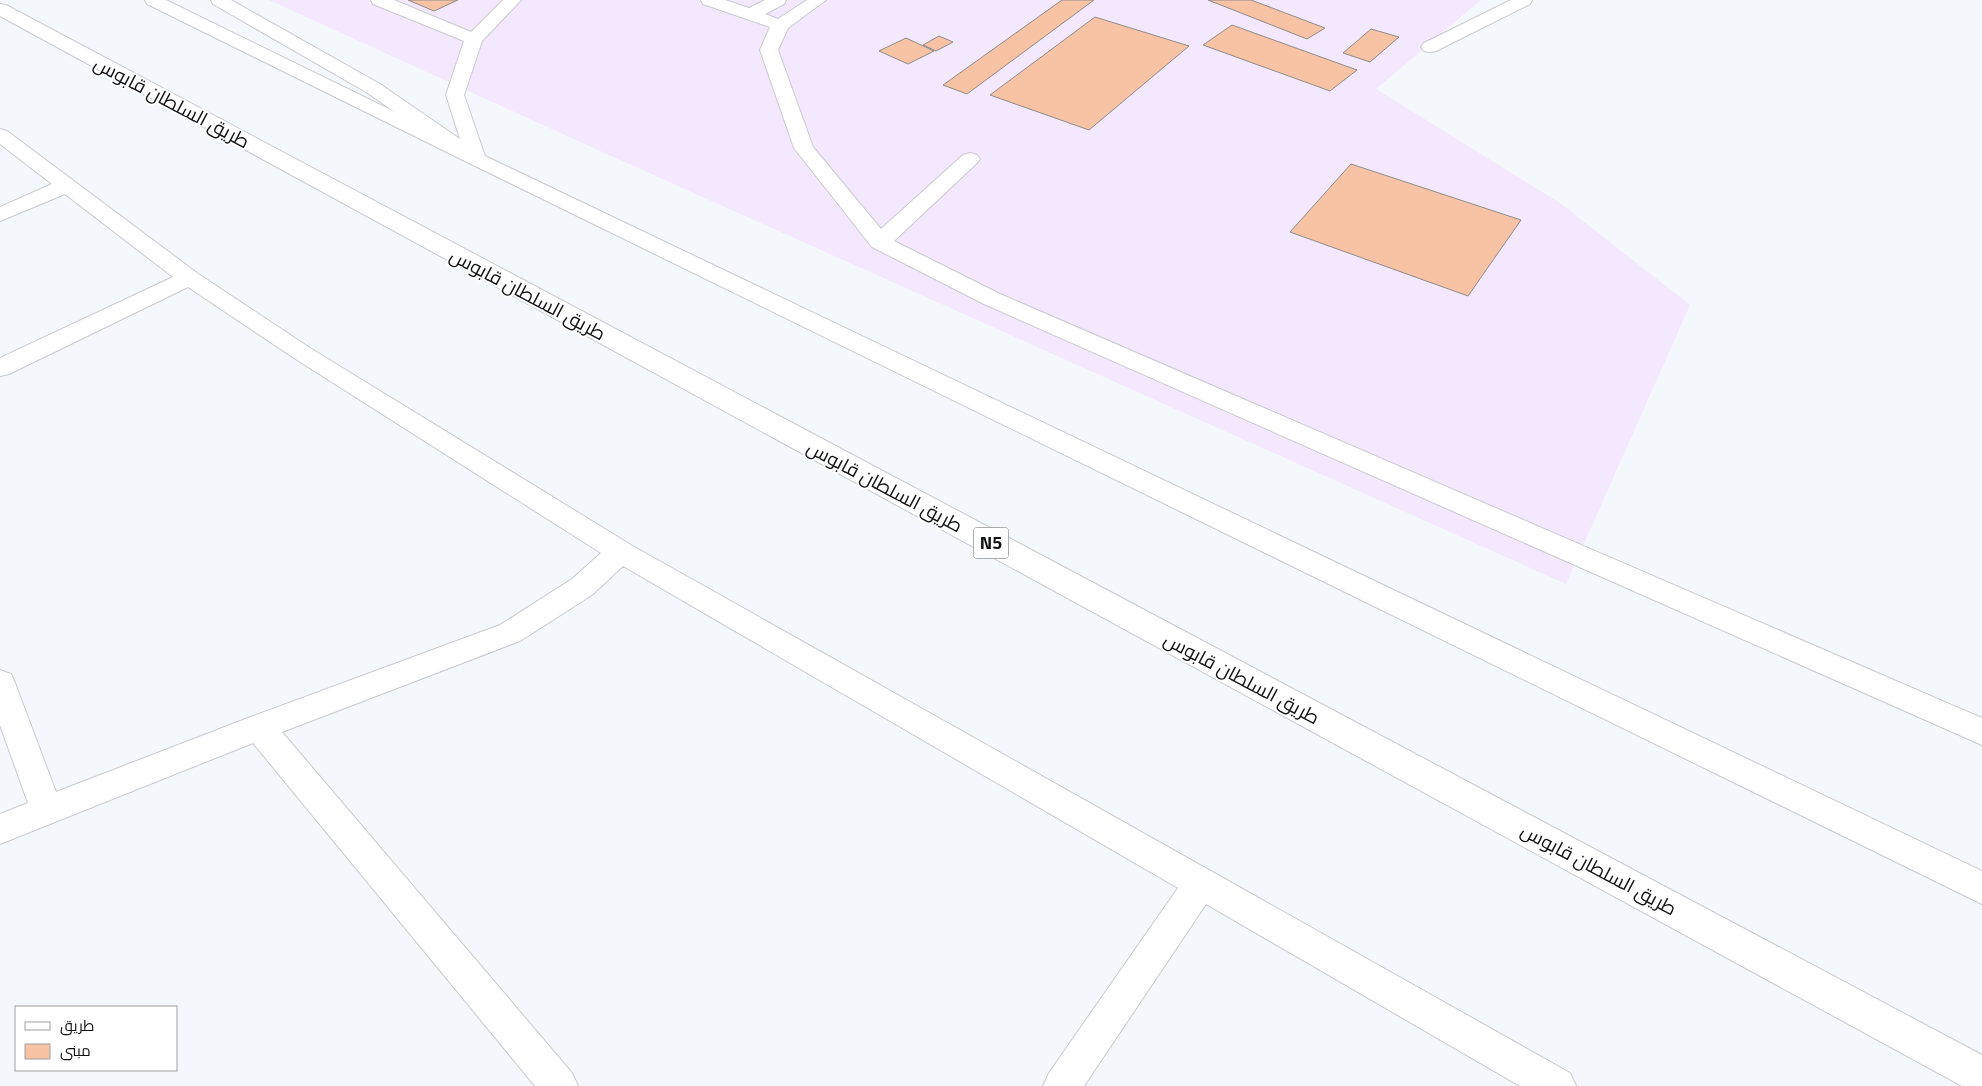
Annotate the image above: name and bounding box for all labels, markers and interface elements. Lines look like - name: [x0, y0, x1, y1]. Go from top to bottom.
- street label: طريق السلطان قابوس: [89, 48, 255, 155]
- street label: طريق السلطان قابوس: [445, 240, 611, 347]
- street label: طريق السلطان قابوس: [802, 432, 968, 539]
- road number: N5: [974, 528, 1008, 558]
- street label: طريق السلطان قابوس: [1159, 624, 1325, 731]
- street label: طريق السلطان قابوس: [1516, 815, 1682, 922]
- legend: [15, 1006, 178, 1071]
- text: طريق: [60, 1014, 94, 1037]
- text: مبنى: [60, 1039, 91, 1062]

